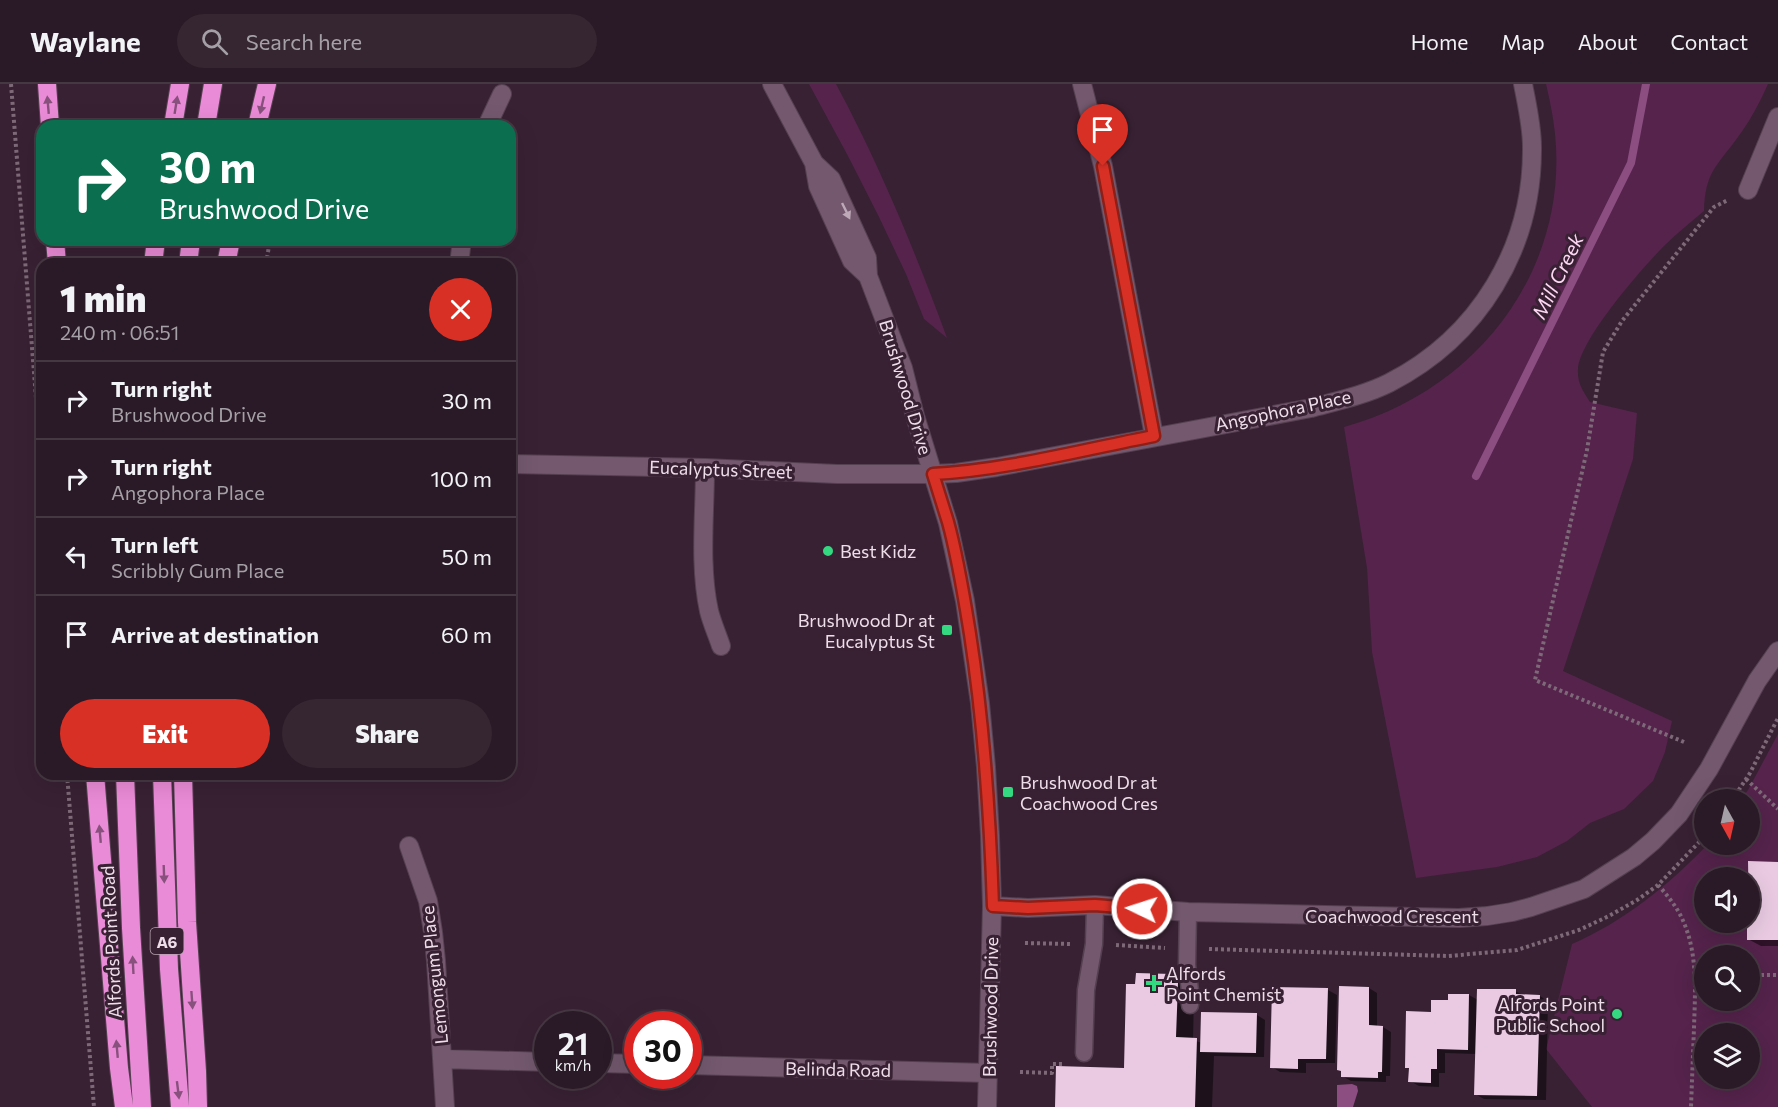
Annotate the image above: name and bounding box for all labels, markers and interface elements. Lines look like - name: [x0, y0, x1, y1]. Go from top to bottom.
- search box: [177, 14, 597, 68]
- text: Waylane: [30, 24, 141, 58]
- icon: search: [198, 25, 231, 58]
- text: Search here: [246, 28, 362, 55]
- text: Home: [1411, 29, 1468, 54]
- text: Map: [1501, 29, 1545, 54]
- text: About: [1578, 29, 1637, 54]
- text: Contact: [1670, 29, 1748, 54]
- one-way arrow: [44, 95, 53, 114]
- one-way arrow: [172, 95, 181, 114]
- one-way arrow: [257, 96, 267, 114]
- pin: [1077, 104, 1128, 166]
- icon: arrive: [1086, 113, 1119, 146]
- text: 30 m: [159, 140, 256, 192]
- icon: right: [60, 144, 138, 222]
- text: Brushwood Drive: [159, 192, 369, 225]
- one-way arrow: [841, 203, 851, 220]
- water label: Mill Creek: [1526, 229, 1588, 322]
- text: 1 min: [60, 275, 146, 319]
- button: close: [429, 278, 492, 341]
- street label: Brushwood Drive: [875, 317, 937, 457]
- text: 240 m · 06:51: [60, 320, 179, 344]
- text: Turn right: [111, 375, 212, 402]
- icon: right: [60, 384, 93, 417]
- street label: Angophora Place: [1213, 385, 1353, 435]
- text: 30 m: [442, 387, 492, 414]
- text: Brushwood Drive: [111, 402, 267, 426]
- text: Turn right: [111, 453, 212, 480]
- street label: Eucalyptus Street: [649, 456, 793, 482]
- icon: right: [60, 462, 93, 495]
- text: 100 m: [430, 465, 492, 492]
- text: Angophora Place: [111, 480, 265, 504]
- text: Turn left: [111, 531, 198, 558]
- icon: left: [60, 540, 93, 573]
- place label: Best Kidz: [840, 540, 916, 562]
- text: 50 m: [442, 543, 492, 570]
- marker: Best Kidz: [821, 544, 835, 558]
- text: Scribbly Gum Place: [111, 558, 284, 582]
- place label: Brushwood Dr at Eucalyptus St: [798, 609, 935, 652]
- icon: arrive: [60, 618, 93, 651]
- text: Arrive at destination: [111, 621, 319, 648]
- text: 60 m: [441, 621, 492, 648]
- marker: Brushwood Dr at Eucalyptus St: [940, 623, 954, 637]
- button: Exit: [60, 699, 270, 768]
- button: Share: [282, 699, 492, 768]
- place label: Brushwood Dr at Coachwood Cres: [1020, 771, 1158, 814]
- marker: Brushwood Dr at Coachwood Cres: [1001, 785, 1015, 799]
- north arrow: [1694, 789, 1760, 855]
- map controls: [1694, 789, 1760, 1089]
- one-way arrow: [95, 824, 104, 843]
- street label: Alfords Point Road: [96, 865, 126, 1019]
- one-way arrow: [160, 865, 169, 884]
- button: sound: [1694, 867, 1760, 933]
- position arrow: [1110, 877, 1174, 941]
- street label: Lemongum Place: [416, 905, 452, 1045]
- street label: Coachwood Crescent: [1305, 905, 1479, 927]
- road number: A6: [150, 928, 184, 954]
- street label: Brushwood Drive: [978, 937, 1002, 1077]
- button: search: [1694, 945, 1760, 1011]
- one-way arrow: [128, 955, 137, 974]
- place label: Alfords Point Chemist: [1166, 962, 1282, 1005]
- marker: Alfords Point Chemist: [1147, 976, 1161, 990]
- one-way arrow: [187, 991, 197, 1010]
- place label: Alfords Point Public School: [1496, 993, 1605, 1036]
- marker: Alfords Point Public School: [1610, 1007, 1624, 1021]
- speed limit sign: 30: [624, 1011, 702, 1089]
- button: layers: [1694, 1023, 1760, 1089]
- text: 21: [558, 1024, 588, 1061]
- one-way arrow: [112, 1039, 122, 1058]
- text: km/h: [555, 1056, 591, 1074]
- street label: Belinda Road: [785, 1057, 891, 1081]
- one-way arrow: [173, 1081, 183, 1100]

